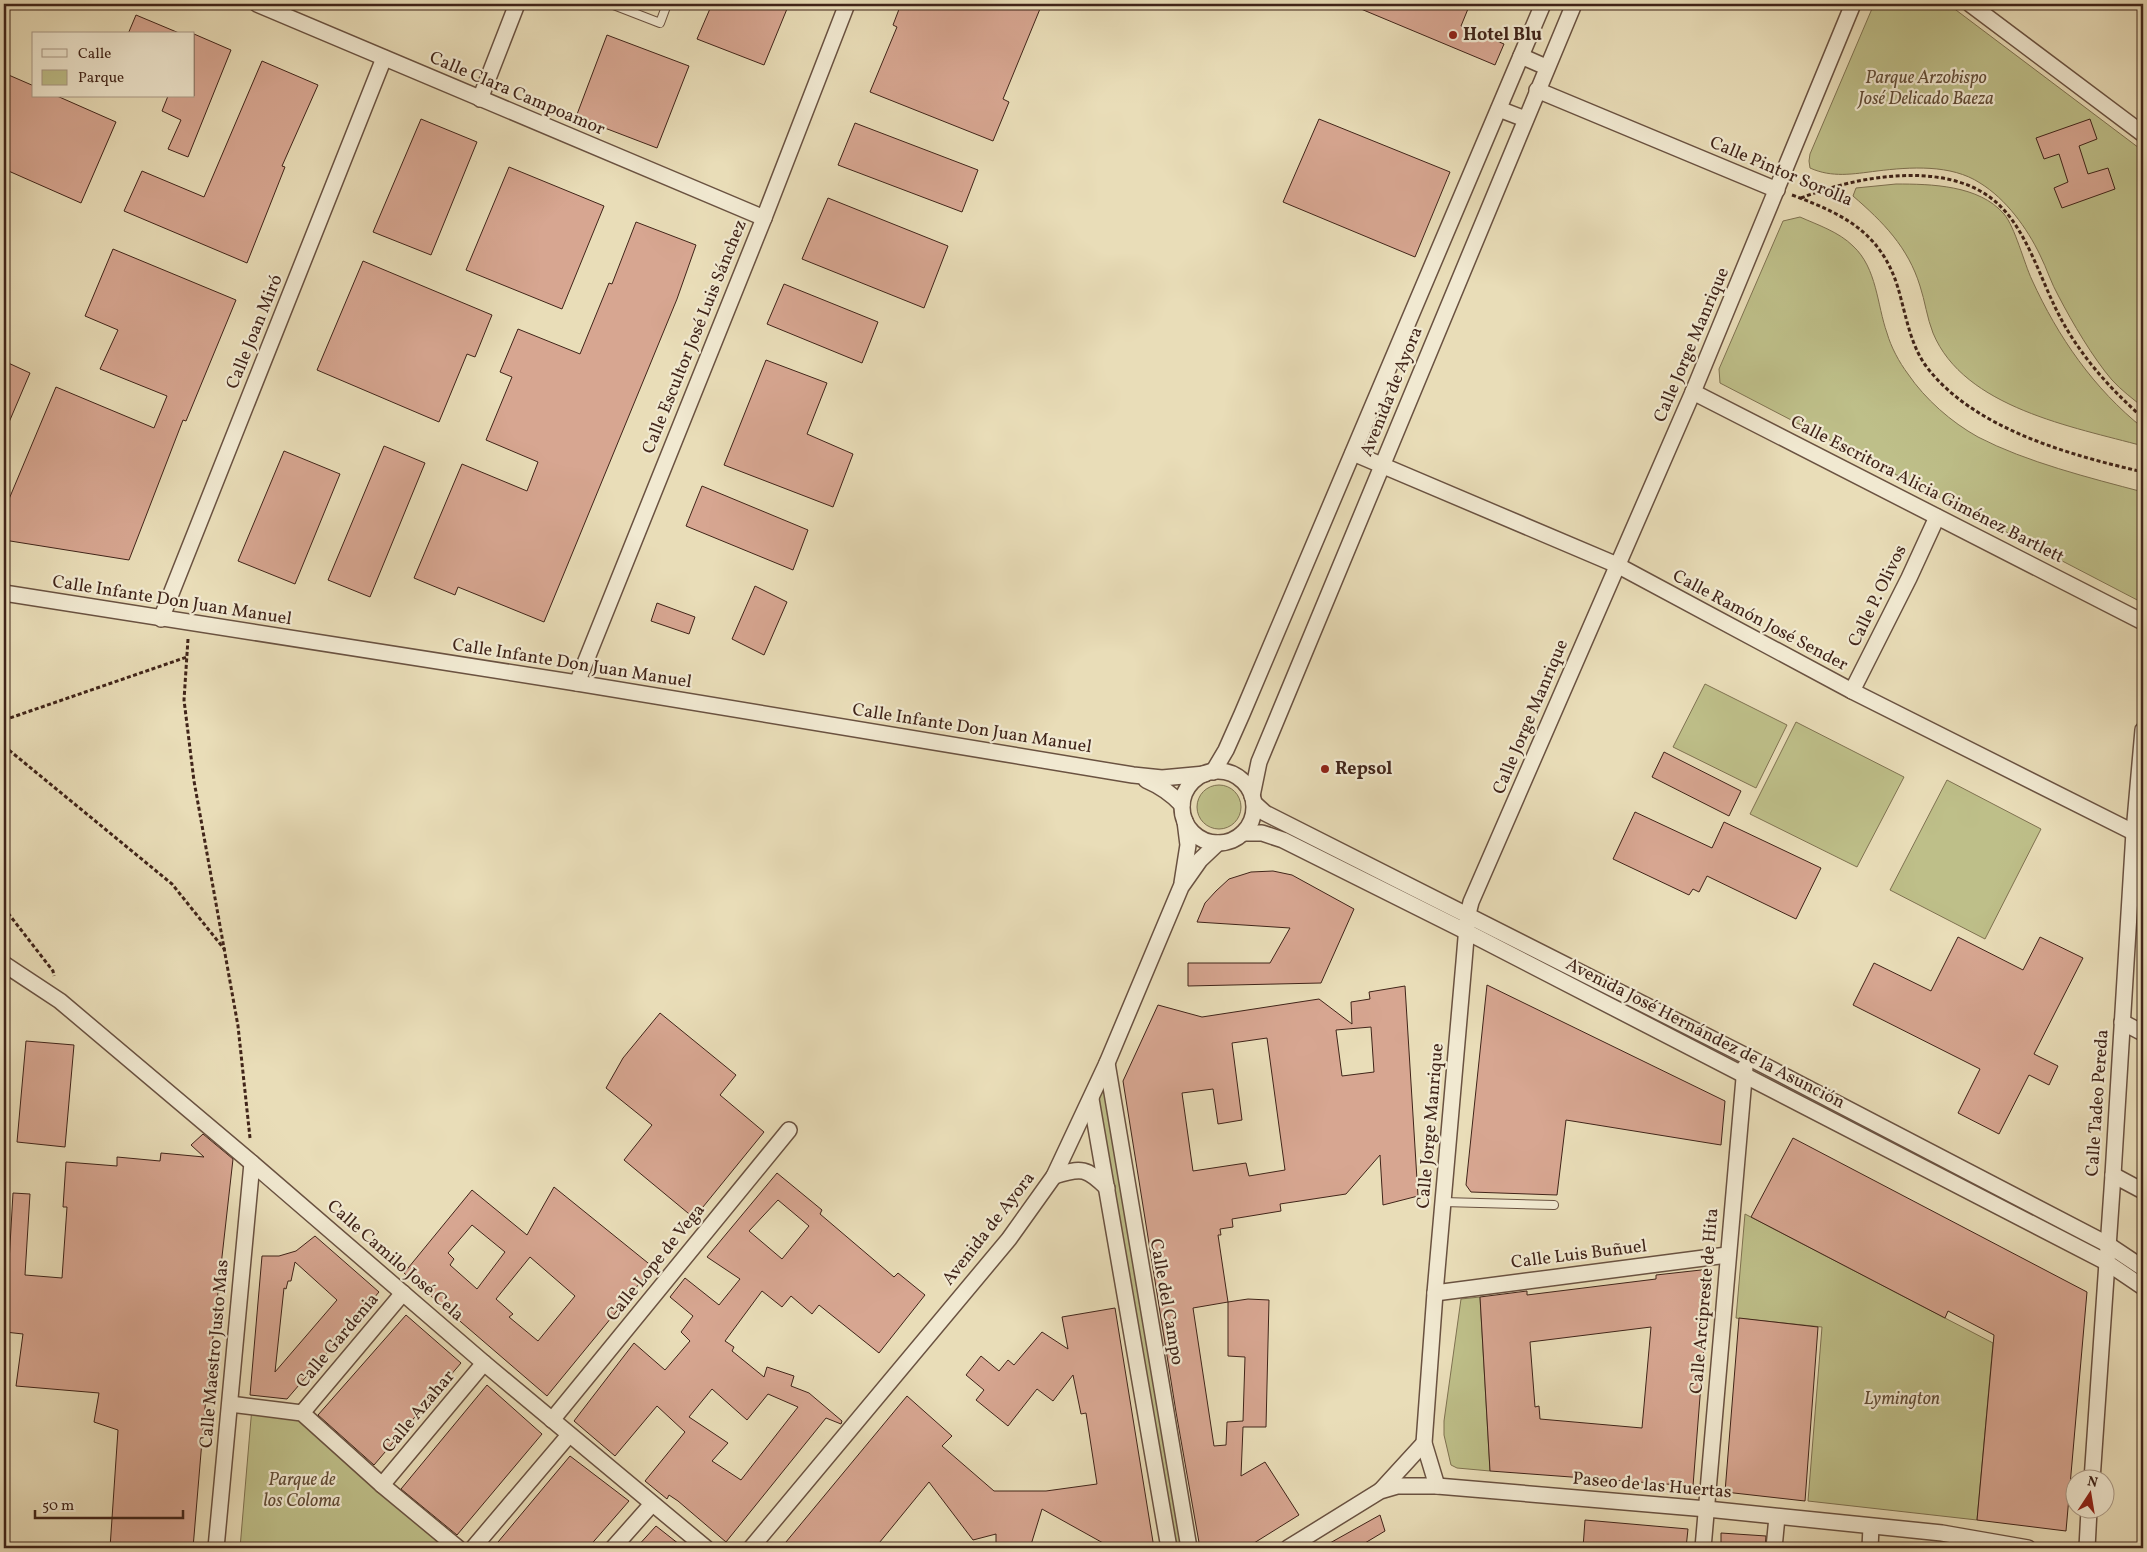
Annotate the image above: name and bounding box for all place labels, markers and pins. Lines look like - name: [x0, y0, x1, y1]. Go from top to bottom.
- place label: Hotel Blu: [1463, 23, 1542, 48]
- marker: Hotel Blu: [1447, 29, 1459, 41]
- place label: Repsol: [1335, 757, 1392, 782]
- marker: Repsol: [1319, 763, 1331, 775]

